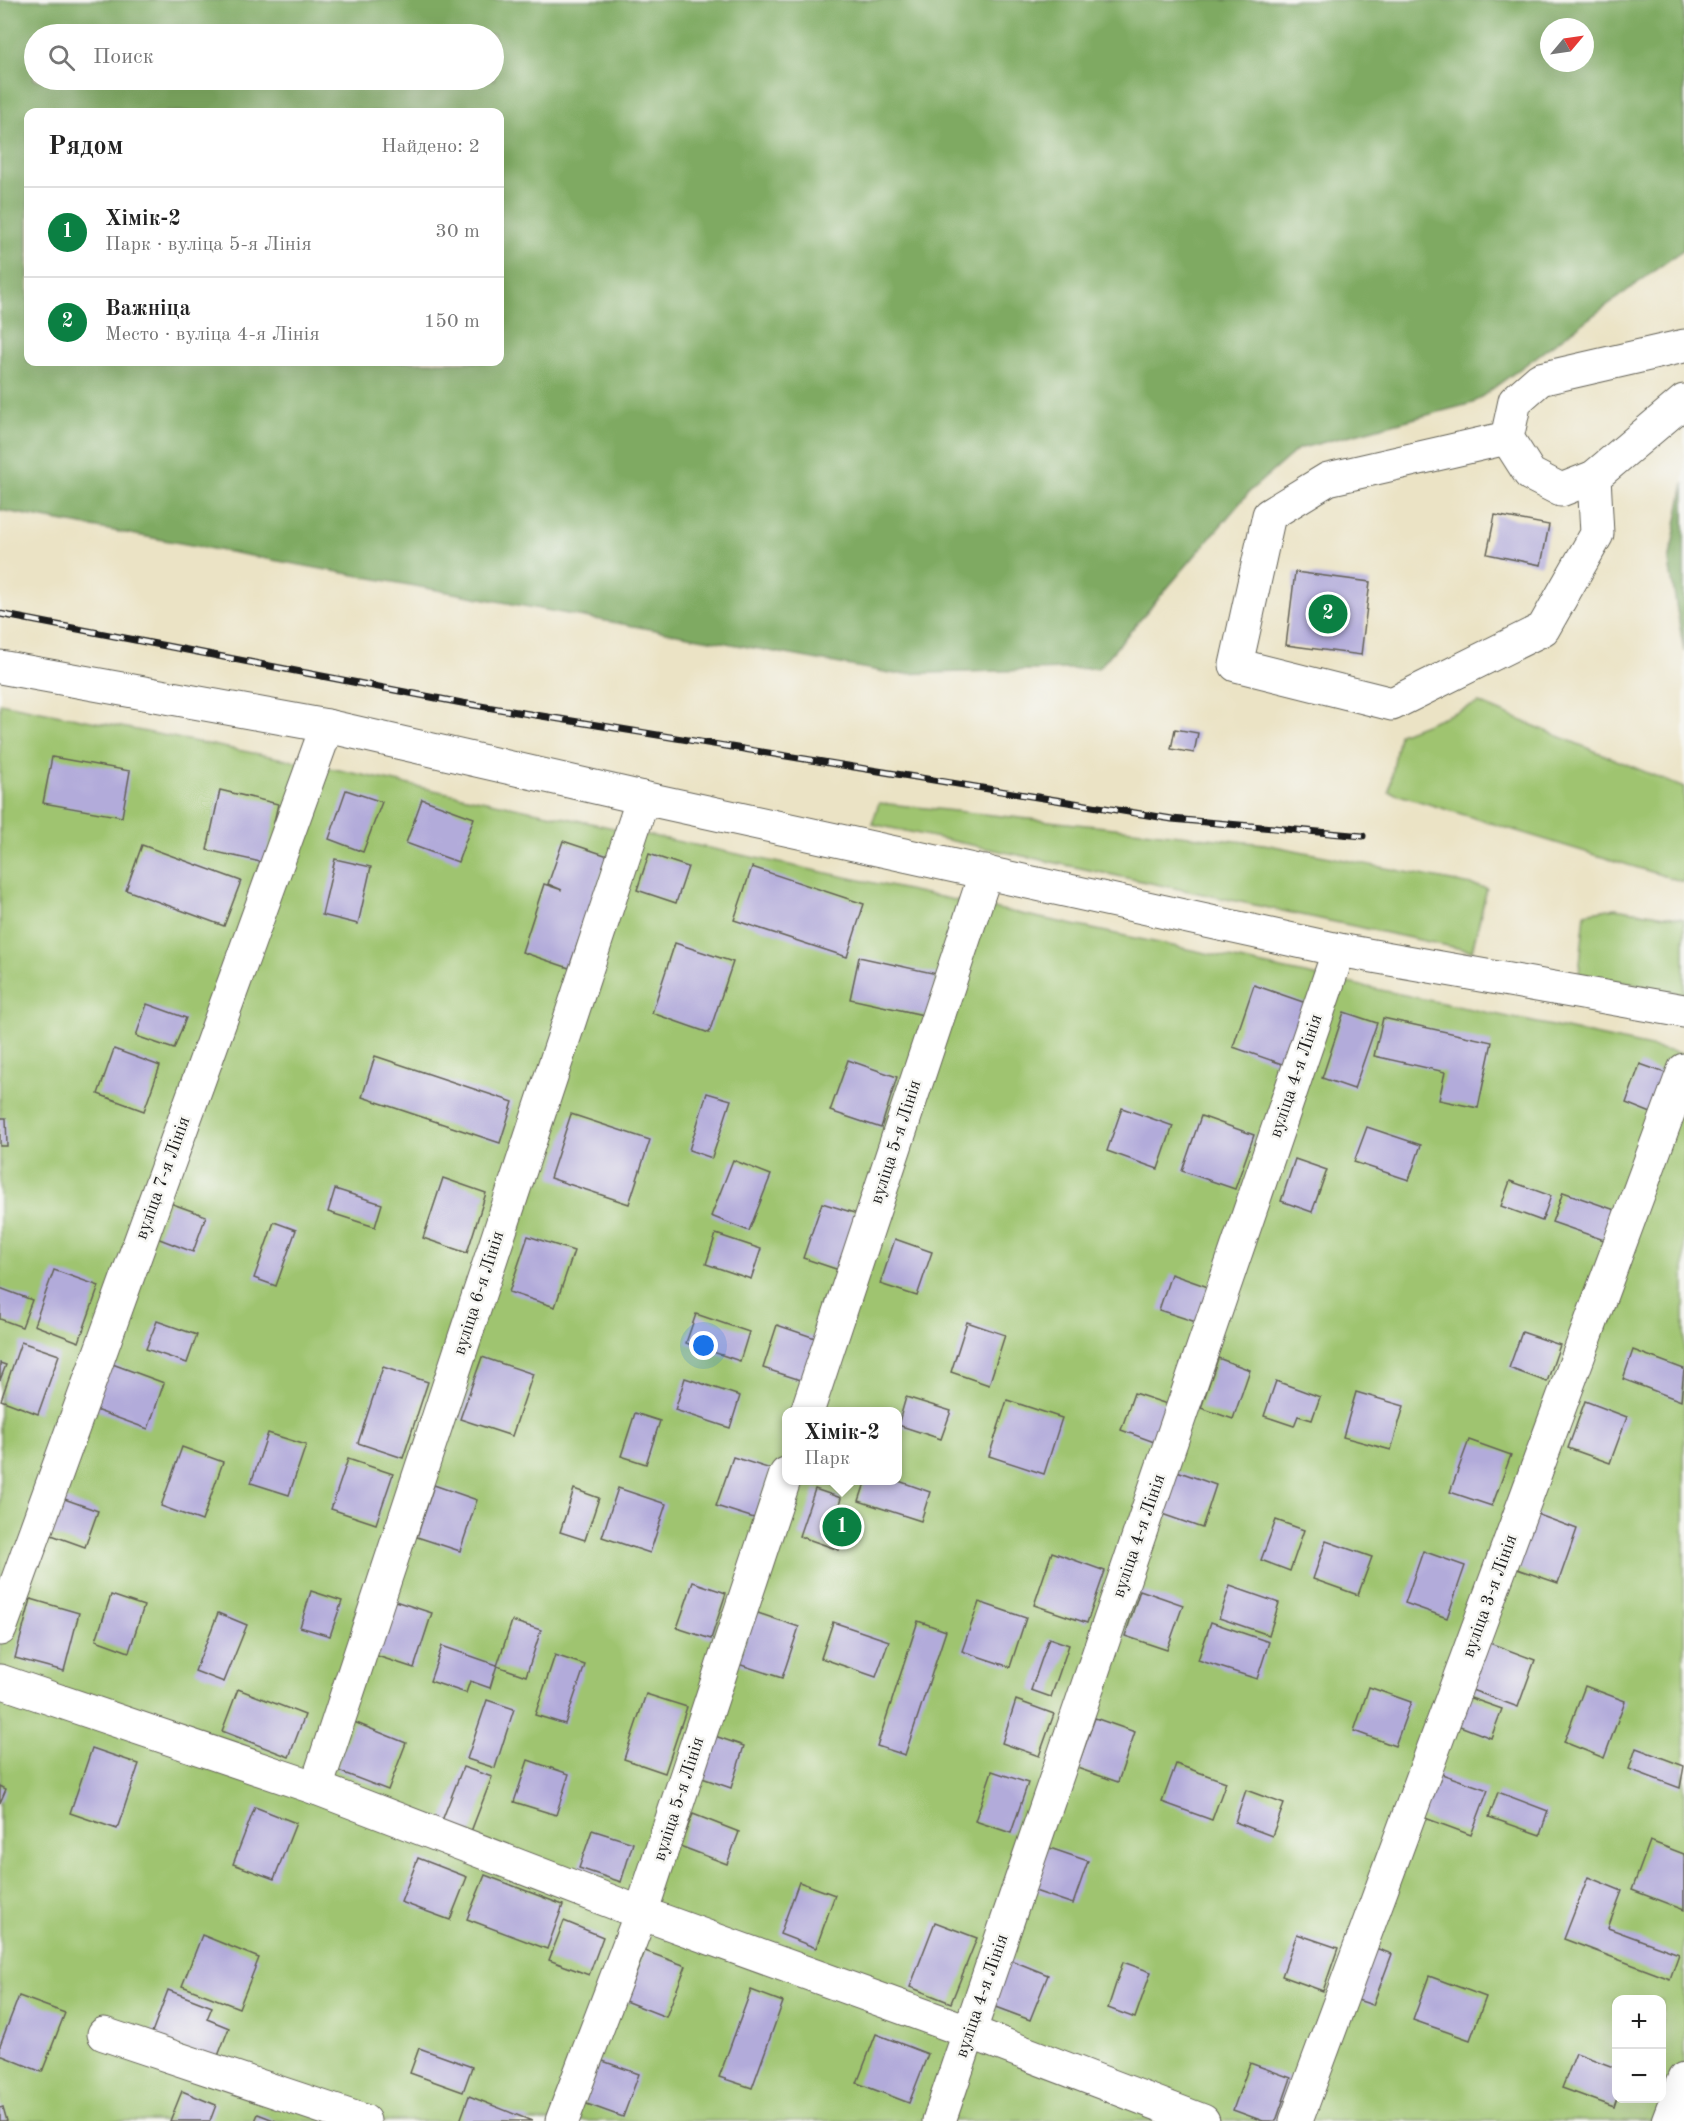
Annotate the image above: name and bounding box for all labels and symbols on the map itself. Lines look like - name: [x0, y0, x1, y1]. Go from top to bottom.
- north arrow: [1540, 18, 1594, 72]
- pin: 2: [1308, 592, 1348, 636]
- street label: вуліца 4-я Лінія: [1266, 1012, 1326, 1140]
- street label: вуліца 5-я Лінія: [867, 1078, 925, 1206]
- street label: вуліца 7-я Лінія: [132, 1114, 194, 1242]
- street label: вуліца 6-я Лінія: [450, 1229, 508, 1357]
- your location: [689, 1331, 718, 1360]
- street label: вуліца 4-я Лінія: [1109, 1472, 1169, 1600]
- pin: 1: [822, 1504, 862, 1550]
- street label: вуліца 3-я Лінія: [1459, 1532, 1521, 1660]
- street label: вуліца 5-я Лінія: [650, 1735, 708, 1863]
- street label: вуліца 4-я Лінія: [952, 1932, 1012, 2060]

